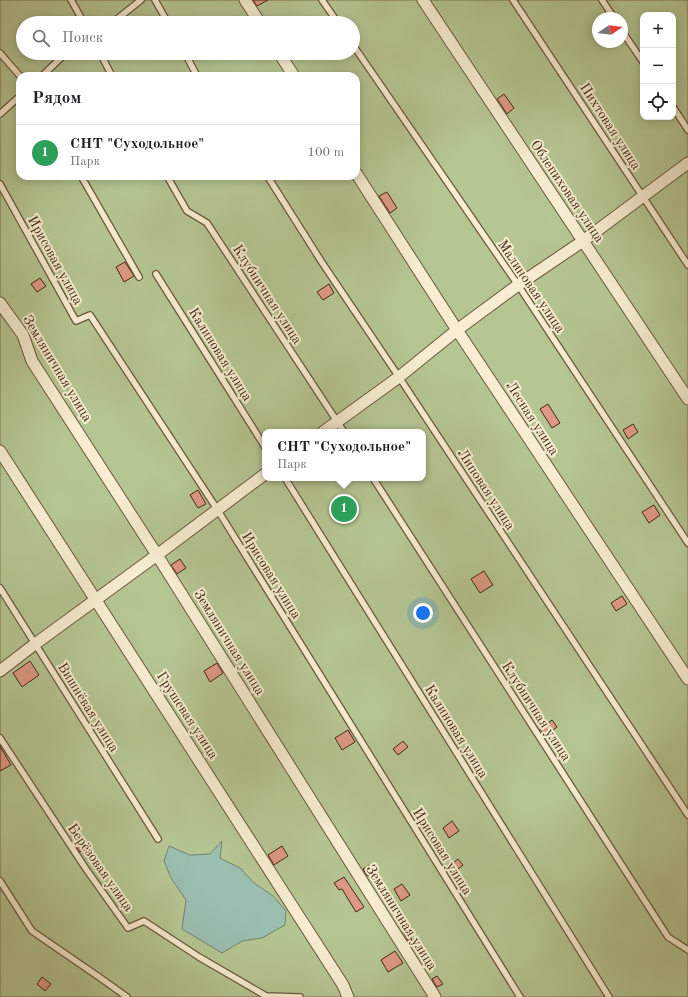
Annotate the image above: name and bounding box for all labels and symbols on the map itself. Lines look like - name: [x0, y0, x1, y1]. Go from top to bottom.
- north arrow: [592, 12, 628, 48]
- street label: Пихтовая улица: [577, 81, 643, 172]
- street label: Облепиховая улица: [528, 138, 607, 245]
- street label: Ирисовая улица: [25, 214, 85, 307]
- street label: Малиновая улица: [495, 238, 567, 336]
- street label: Клубничная улица: [230, 242, 305, 347]
- street label: Калиновая улица: [186, 305, 254, 404]
- street label: Земляничная улица: [20, 313, 94, 424]
- street label: Лесная улица: [503, 379, 561, 458]
- street label: Липовая улица: [455, 446, 518, 533]
- pin: 1: [331, 494, 357, 524]
- street label: Ирисовая улица: [239, 530, 303, 621]
- street label: Земляничная улица: [191, 587, 267, 698]
- your location: [413, 603, 433, 623]
- street label: Клубничная улица: [499, 659, 574, 764]
- street label: Вишнёвая улица: [55, 660, 121, 755]
- street label: Грушевая улица: [154, 669, 221, 762]
- street label: Калиновая улица: [422, 682, 490, 781]
- street label: Ирисовая улица: [410, 806, 474, 897]
- street label: Берёзовая улица: [65, 821, 136, 914]
- street label: Земляничная улица: [363, 862, 439, 973]

